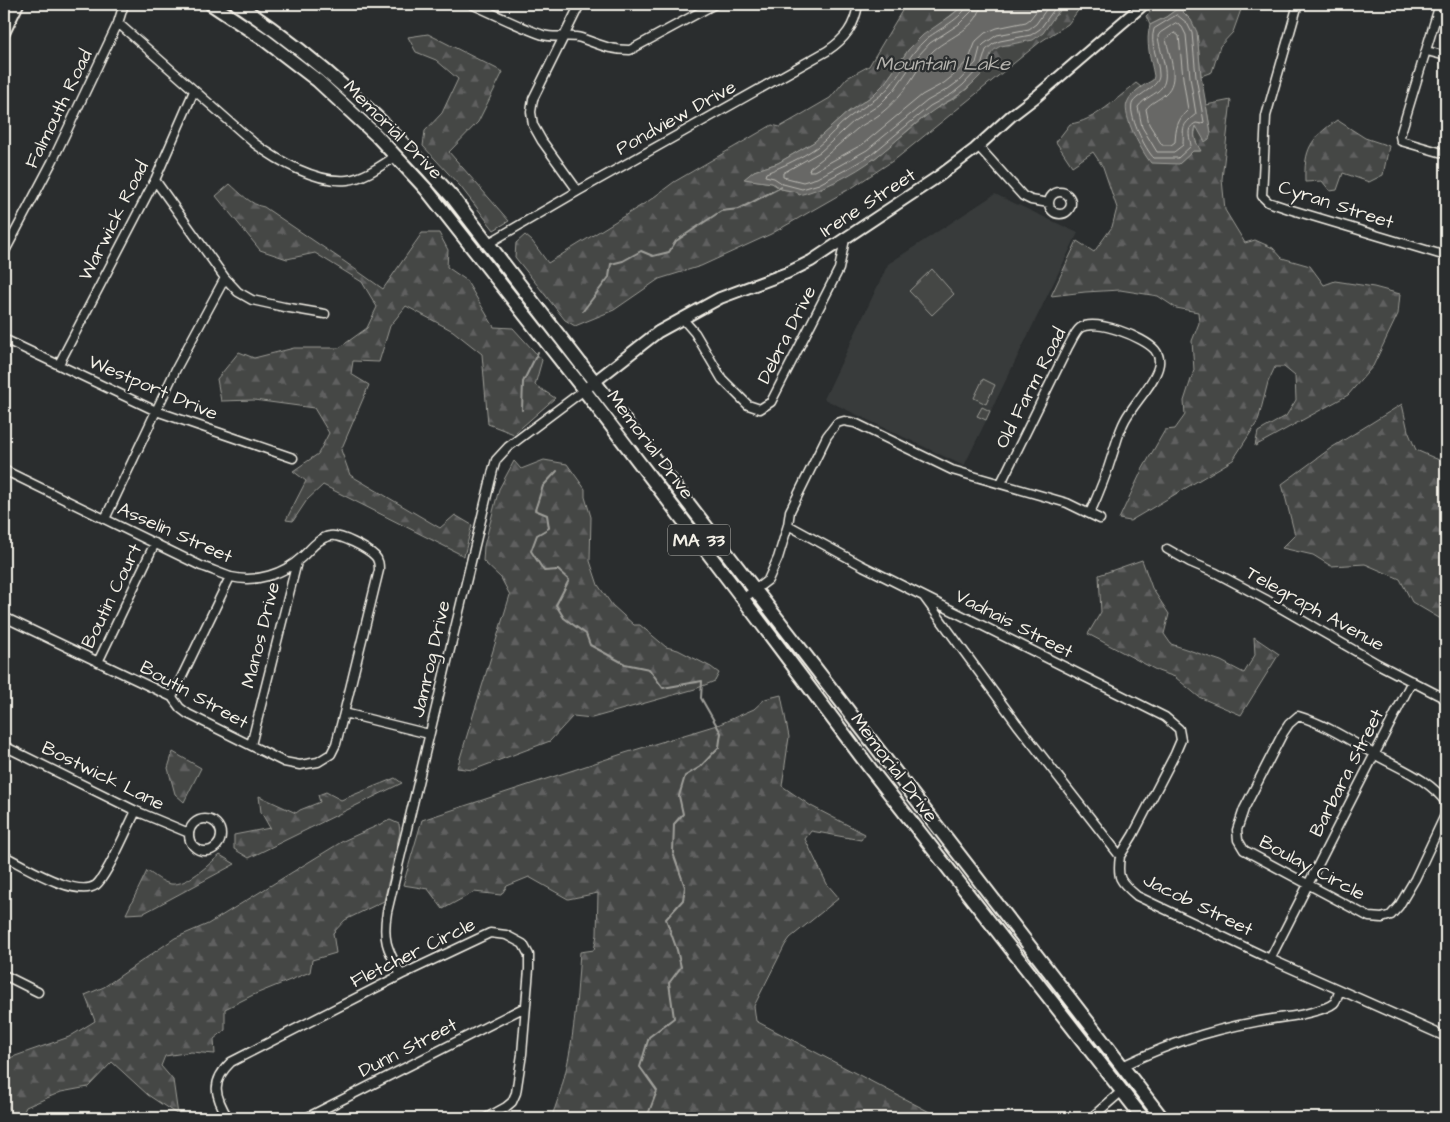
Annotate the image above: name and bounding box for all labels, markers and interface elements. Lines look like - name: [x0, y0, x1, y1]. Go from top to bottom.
- street label: Falmouth Road: [19, 45, 100, 173]
- water label: Mountain Lake: [876, 50, 1011, 78]
- street label: Memorial Drive: [337, 74, 449, 186]
- street label: Pondview Drive: [611, 74, 741, 162]
- street label: Warwick Road: [72, 156, 156, 286]
- street label: Irene Street: [815, 162, 922, 244]
- street label: Cyran Street: [1275, 174, 1397, 237]
- street label: Debra Drive: [751, 281, 823, 389]
- street label: Old Farm Road: [989, 323, 1073, 453]
- street label: Westport Drive: [84, 349, 222, 427]
- street label: Memorial Drive: [600, 385, 700, 505]
- street label: Asselin Street: [113, 496, 237, 570]
- road number: MA 33: [668, 524, 730, 556]
- street label: Boutin Court: [75, 539, 149, 653]
- street label: Telegraph Avenue: [1240, 560, 1389, 659]
- street label: Manos Drive: [235, 579, 287, 691]
- street label: Vadnais Street: [950, 583, 1078, 665]
- street label: Jamrog Drive: [404, 598, 459, 720]
- street label: Boutin Street: [135, 654, 253, 736]
- street label: Barbara Street: [1303, 704, 1391, 842]
- street label: Memorial Drive: [844, 708, 944, 828]
- street label: Bostwick Lane: [37, 735, 169, 817]
- street label: Boulay Circle: [1254, 829, 1370, 908]
- street label: Jacob Street: [1138, 867, 1258, 943]
- street label: Fletcher Circle: [346, 911, 480, 995]
- street label: Dunn Street: [354, 1011, 462, 1084]

